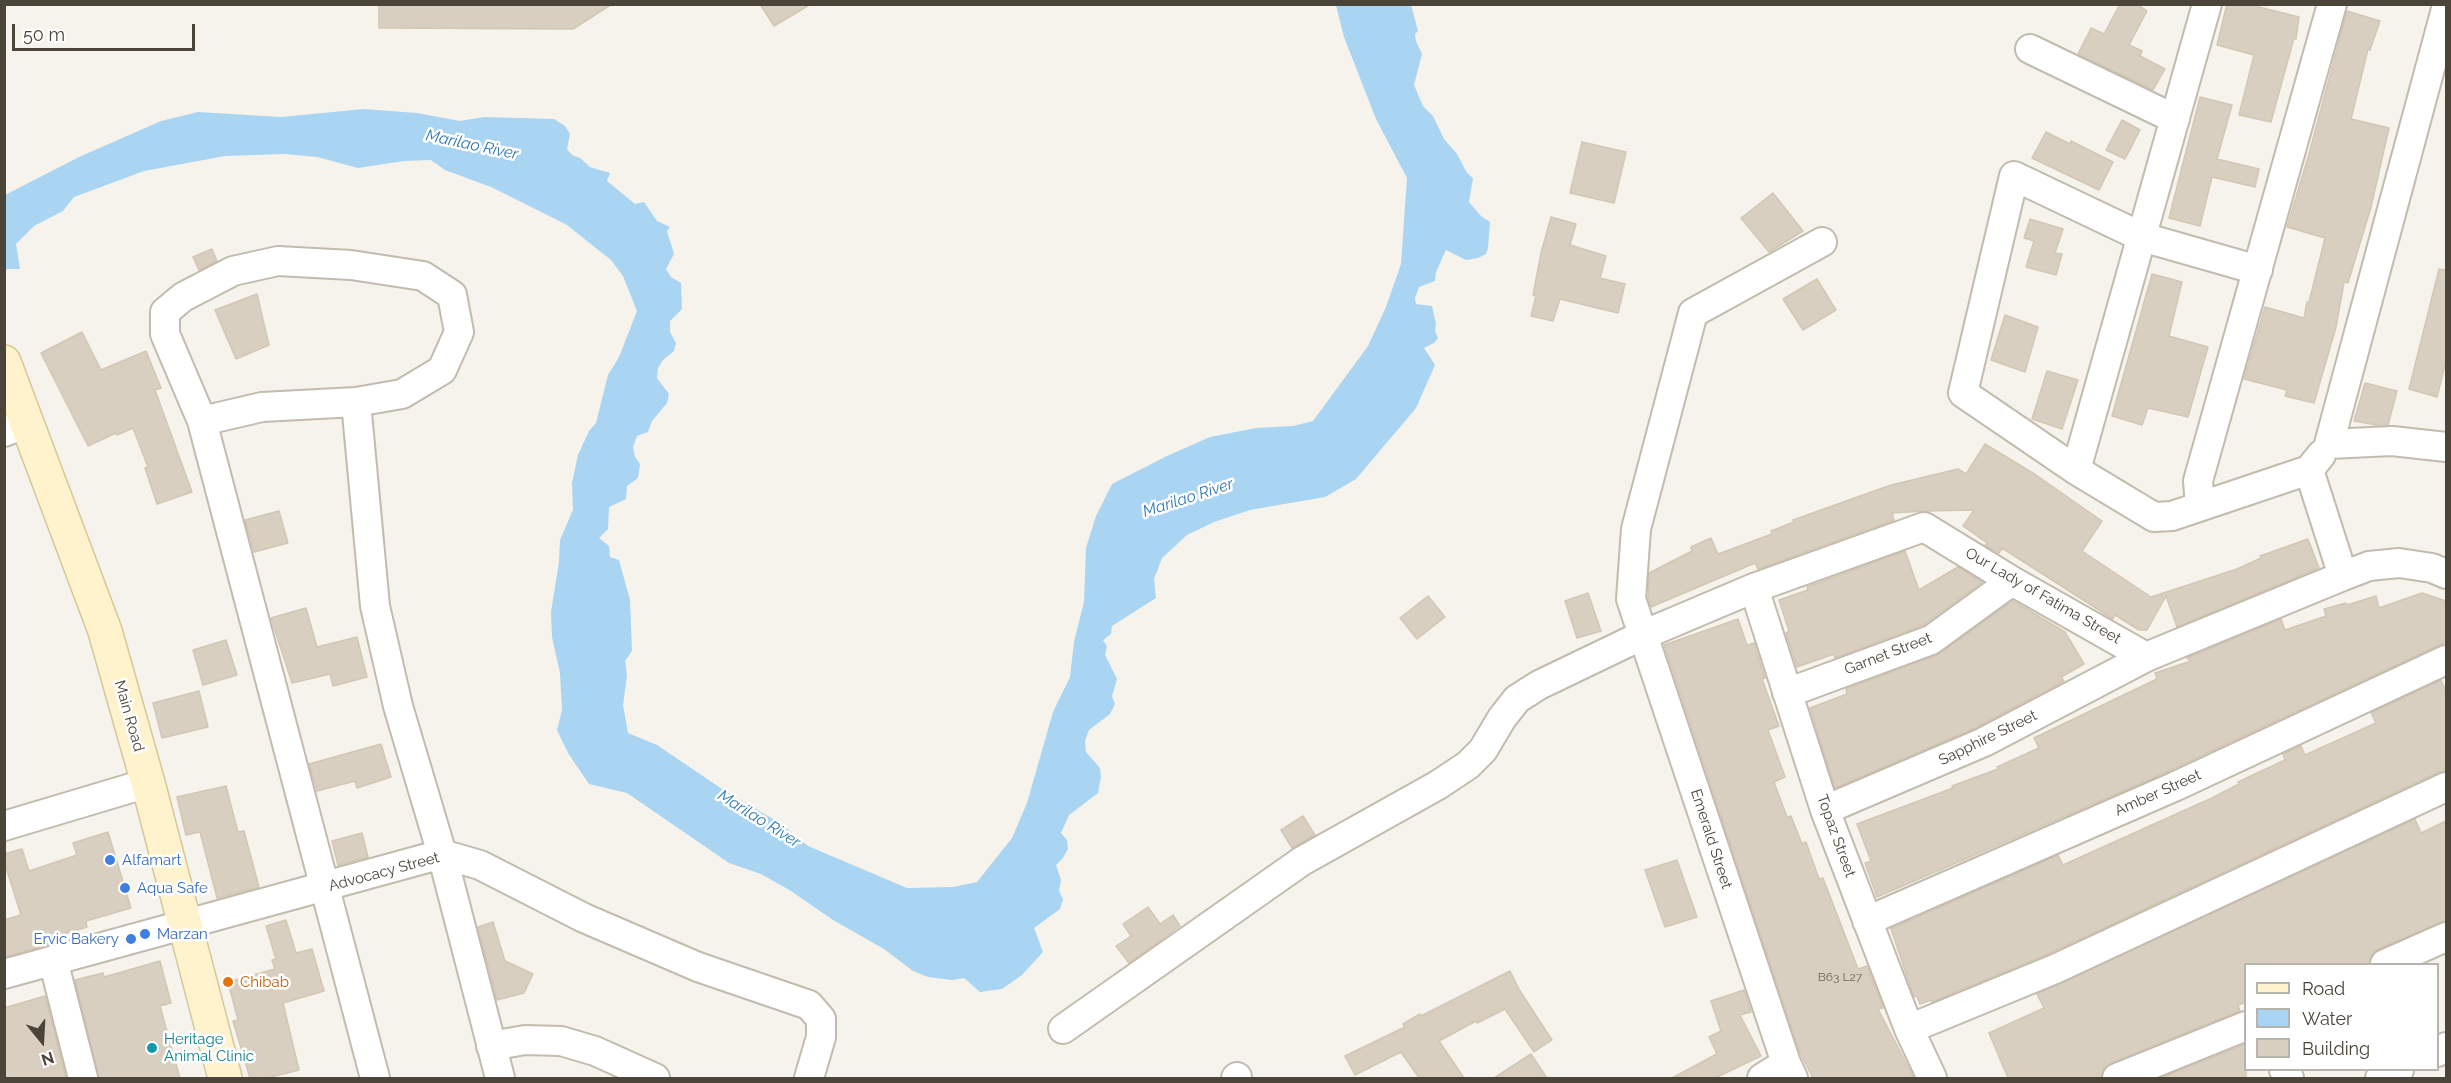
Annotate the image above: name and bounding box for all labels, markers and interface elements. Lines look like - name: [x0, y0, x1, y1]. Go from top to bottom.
- scale bar: [15, 12, 198, 50]
- text: 50 m: [23, 24, 65, 45]
- water label: Marilao River: [424, 126, 520, 164]
- water label: Marilao River: [1140, 474, 1236, 522]
- street label: Our Lady of Fatima Street: [1962, 544, 2124, 648]
- street label: Garnet Street: [1842, 629, 1934, 679]
- street label: Main Road: [110, 678, 148, 754]
- street label: Sapphire Street: [1936, 706, 2040, 770]
- street label: Amber Street: [2112, 766, 2204, 820]
- water label: Marilao River: [714, 786, 804, 852]
- street label: Emerald Street: [1686, 787, 1736, 891]
- street label: Topaz Street: [1813, 792, 1859, 880]
- street label: Advocacy Street: [327, 849, 441, 895]
- place label: Alfamart: [122, 851, 182, 869]
- marker: Alfamart: [103, 853, 117, 867]
- place label: Aqua Safe: [137, 879, 208, 897]
- marker: Aqua Safe: [118, 881, 132, 895]
- place label: Marzan: [157, 925, 208, 943]
- marker: Marzan: [138, 927, 152, 941]
- place label: Ervic Bakery: [33, 930, 119, 948]
- marker: Ervic Bakery: [124, 932, 138, 946]
- legend: [2244, 963, 2439, 1071]
- house number: B63 L27: [1818, 970, 1862, 984]
- place label: Chibab: [240, 973, 289, 991]
- marker: Chibab: [221, 975, 235, 989]
- text: Road: [2302, 978, 2345, 999]
- text: Water: [2302, 1008, 2352, 1029]
- north arrow: [12, 1011, 72, 1071]
- place label: Heritage Animal Clinic: [164, 1030, 254, 1065]
- text: Building: [2302, 1038, 2370, 1059]
- marker: Heritage Animal Clinic: [145, 1041, 159, 1055]
- text: N: [39, 1048, 56, 1070]

